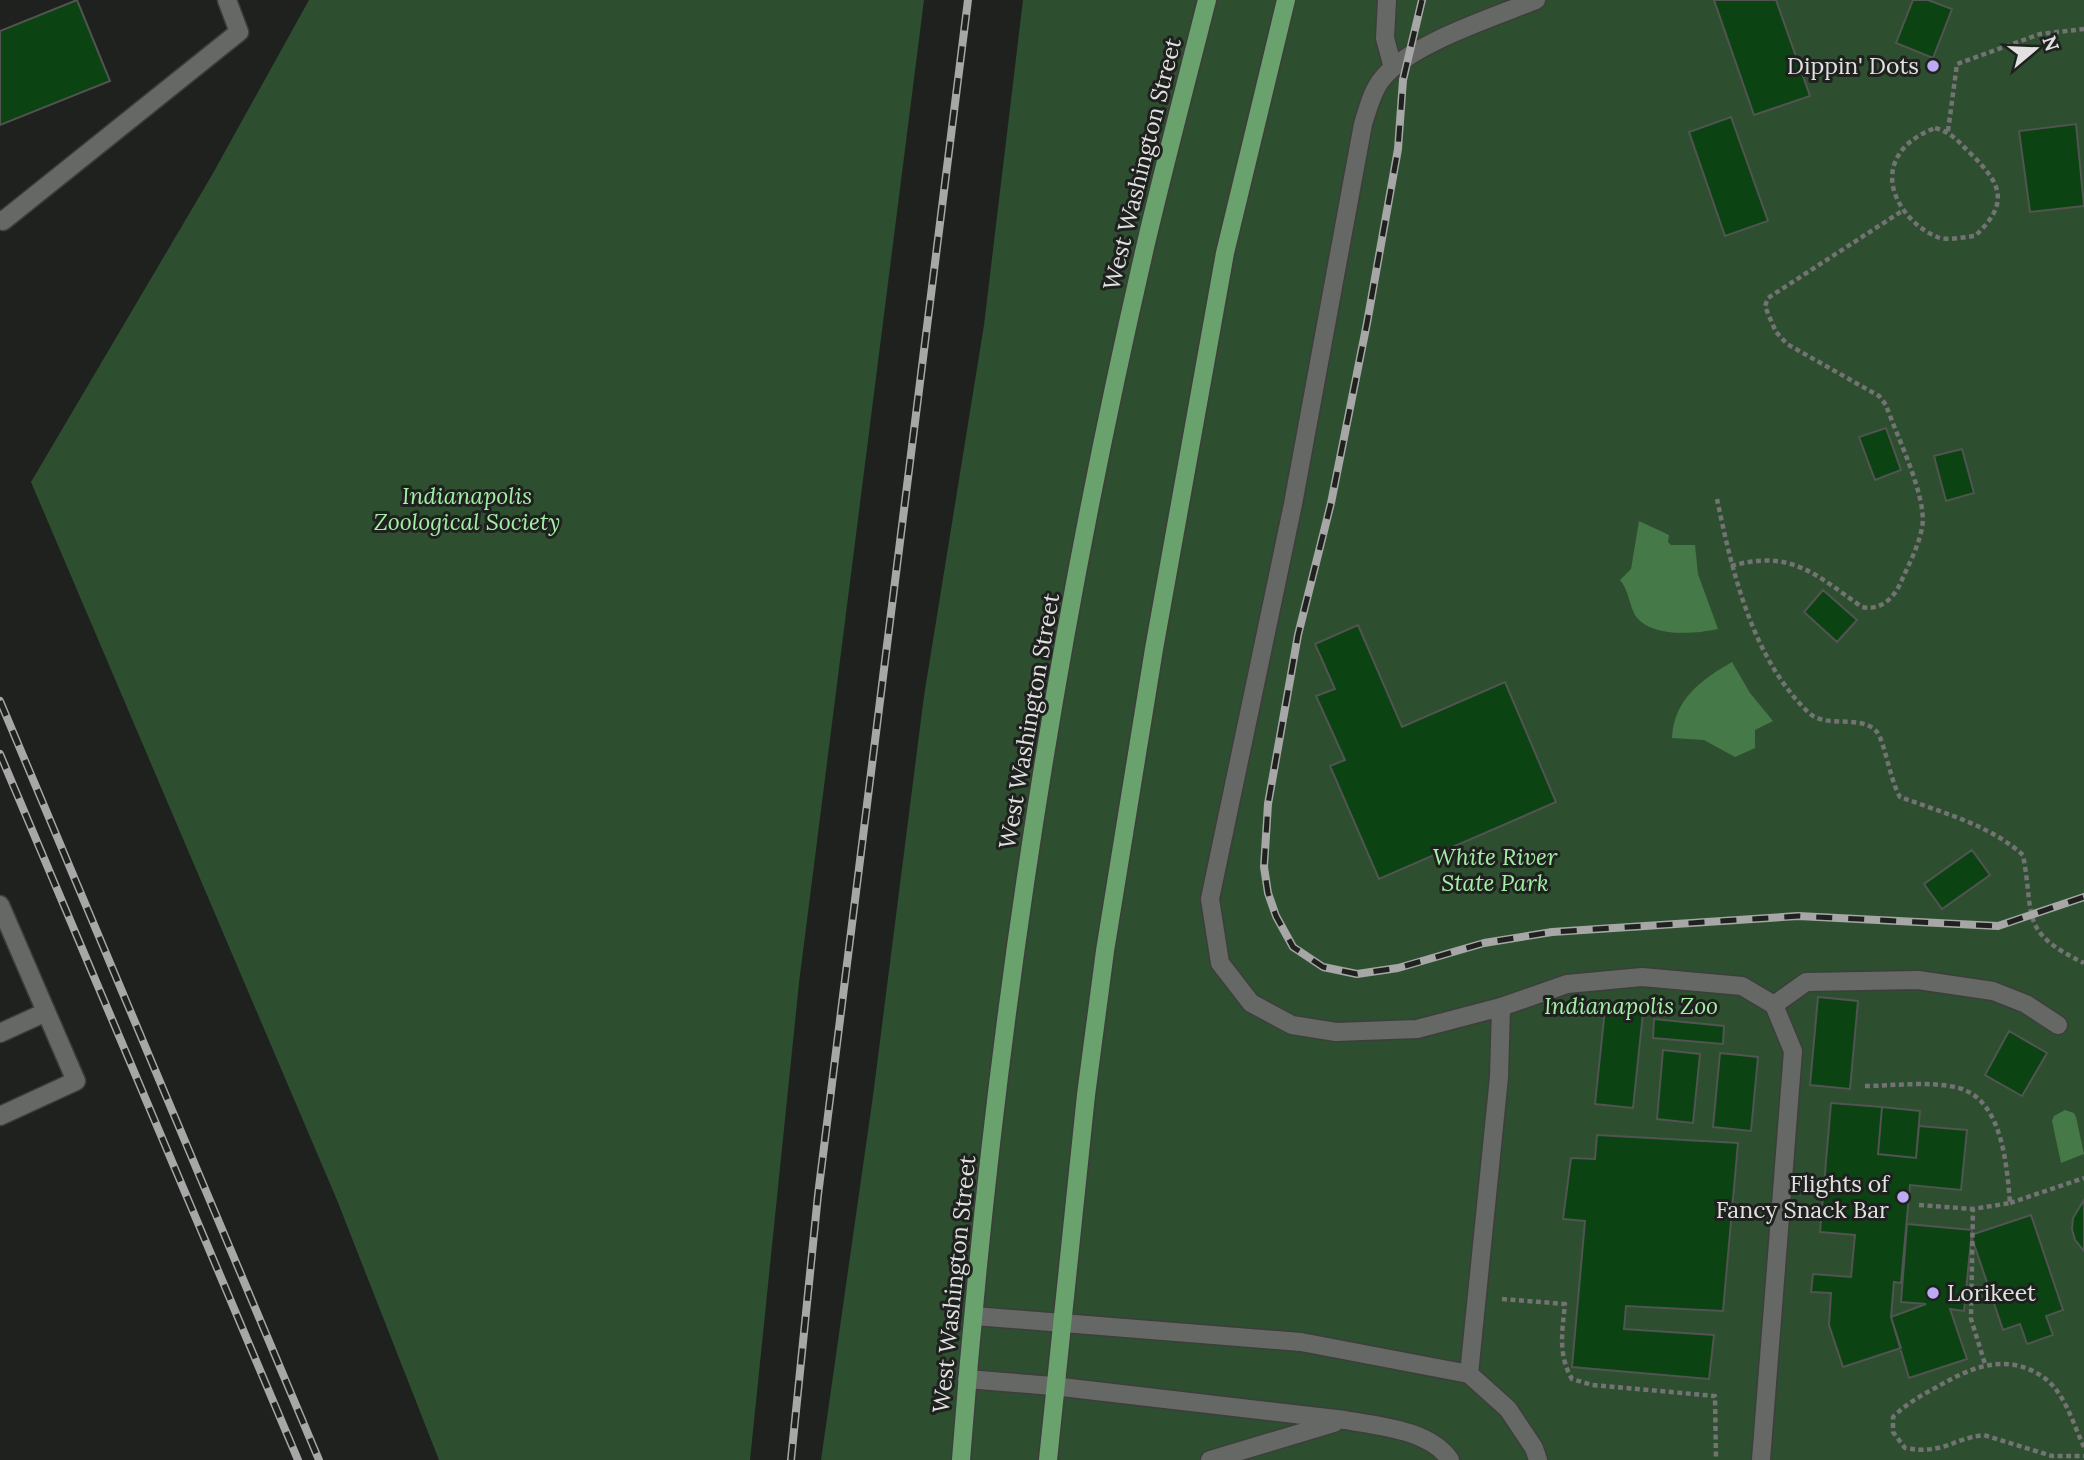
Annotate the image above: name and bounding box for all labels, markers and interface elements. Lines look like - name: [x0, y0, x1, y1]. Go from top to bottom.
- north arrow: [2000, 14, 2070, 84]
- text: N: [2037, 33, 2065, 55]
- street label: West Washington Street: [1096, 35, 1187, 293]
- place label: Dippin' Dots: [1787, 51, 1919, 80]
- marker: Dippin' Dots: [1925, 58, 1941, 74]
- park label: Indianapolis Zoological Society: [374, 481, 560, 536]
- street label: West Washington Street: [992, 591, 1065, 851]
- park label: White River State Park: [1433, 842, 1558, 897]
- park label: Indianapolis Zoo: [1544, 991, 1718, 1020]
- street label: West Washington Street: [926, 1154, 981, 1414]
- place label: Flights of Fancy Snack Bar: [1716, 1169, 1891, 1224]
- marker: Flights of Fancy Snack Bar: [1895, 1189, 1911, 1205]
- place label: Lorikeet: [1947, 1278, 2036, 1307]
- marker: Lorikeet: [1925, 1285, 1941, 1301]

